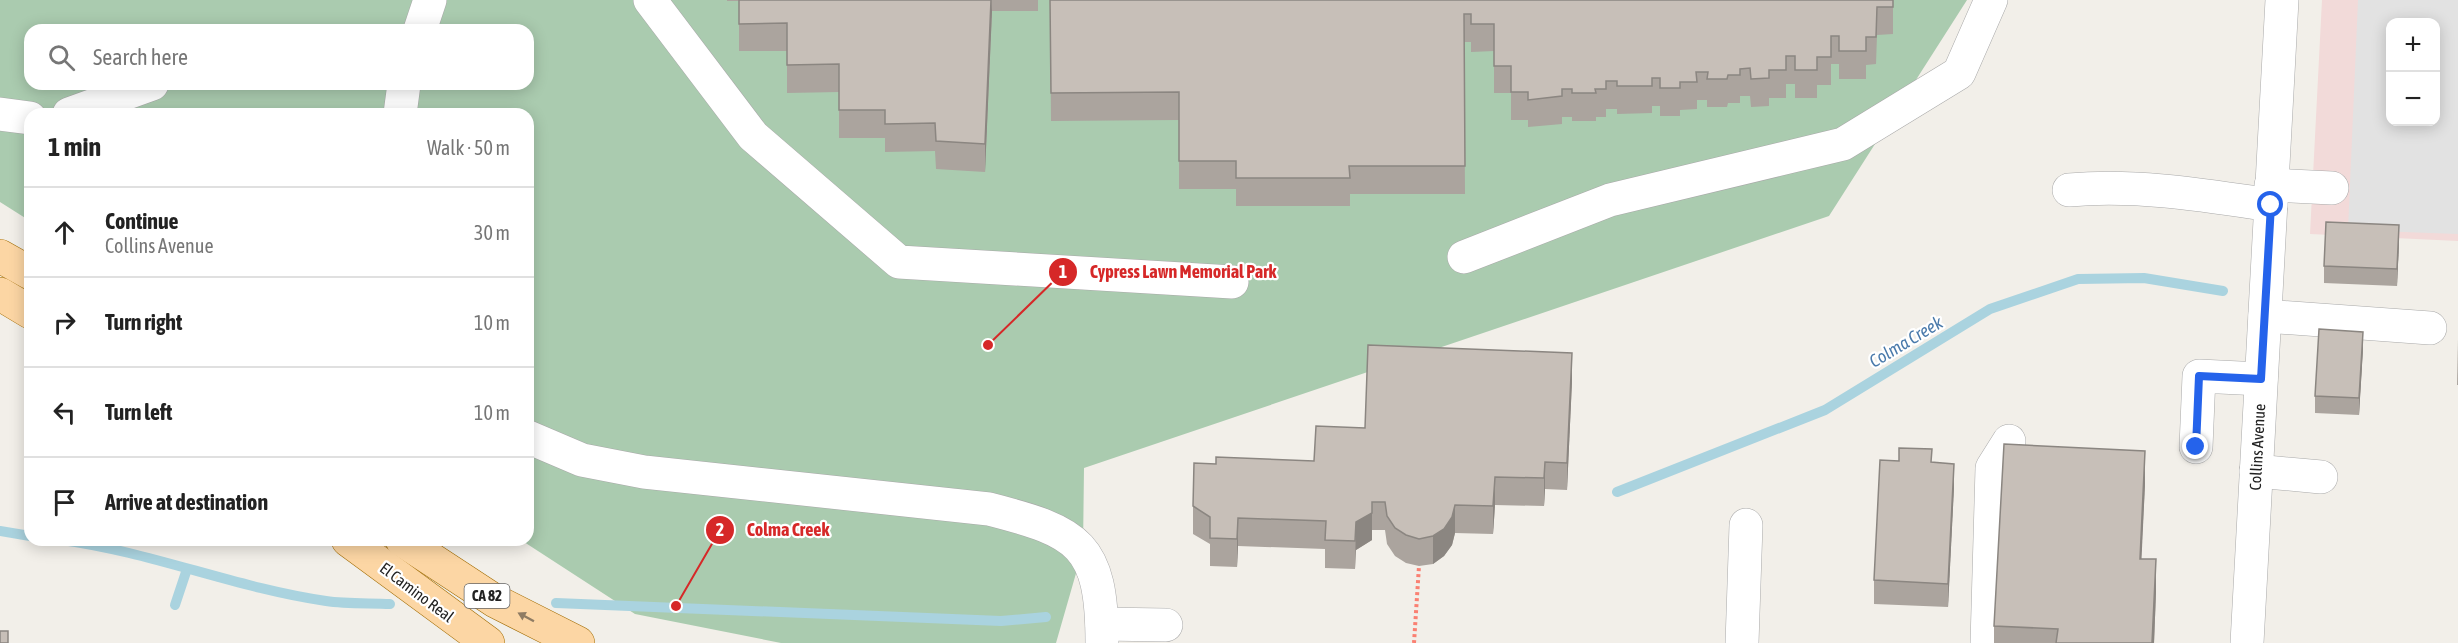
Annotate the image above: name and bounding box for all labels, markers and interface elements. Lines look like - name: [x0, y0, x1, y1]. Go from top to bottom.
- map controls: [2386, 18, 2440, 126]
- button: +: [2386, 18, 2440, 72]
- search box: [24, 24, 534, 90]
- icon: search: [45, 41, 78, 74]
- text: Search here: [93, 44, 188, 70]
- button: −: [2386, 72, 2440, 126]
- text: 1 min: [48, 132, 101, 162]
- text: Walk · 50 m: [427, 136, 510, 159]
- route start: [2257, 191, 2283, 217]
- text: Continue: [105, 208, 179, 234]
- icon: ahead: [48, 216, 81, 249]
- text: 30 m: [474, 221, 510, 244]
- text: Collins Avenue: [105, 234, 213, 257]
- callout: Cypress Lawn Memorial Park: [1048, 254, 1288, 290]
- text: 1: [1059, 261, 1067, 282]
- text: Cypress Lawn Memorial Park: [1090, 261, 1277, 282]
- icon: right: [48, 306, 81, 339]
- text: Turn right: [105, 309, 182, 335]
- text: 10 m: [474, 311, 510, 334]
- water label: Colma Creek: [1865, 311, 1947, 372]
- icon: left: [48, 396, 81, 429]
- text: Turn left: [105, 399, 172, 425]
- text: 10 m: [474, 401, 510, 424]
- street label: Collins Avenue: [2246, 403, 2268, 491]
- route end: [2182, 433, 2208, 459]
- icon: arrive: [48, 486, 81, 519]
- text: Arrive at destination: [105, 489, 268, 515]
- callout: Colma Creek: [705, 512, 841, 548]
- text: 2: [716, 519, 724, 540]
- text: Colma Creek: [747, 519, 830, 540]
- street label: El Camino Real: [377, 558, 458, 626]
- road number: CA 82: [464, 584, 510, 608]
- one-way arrow: [517, 613, 534, 622]

